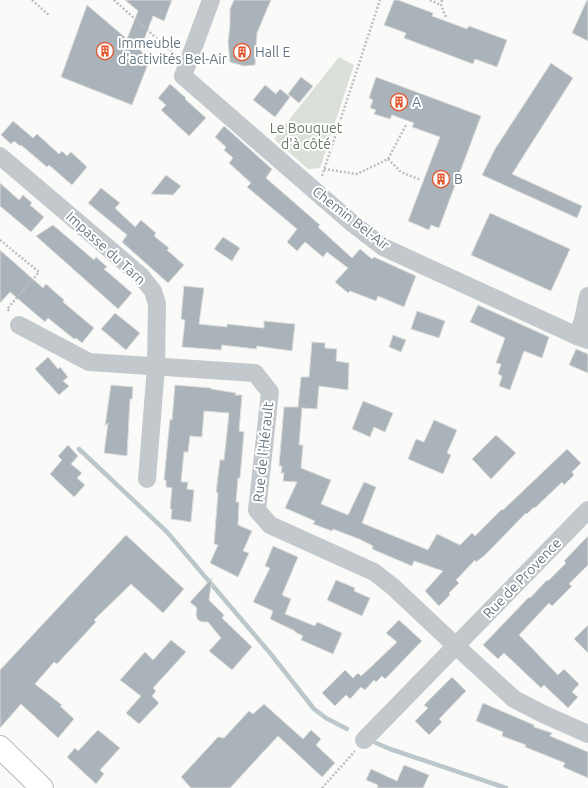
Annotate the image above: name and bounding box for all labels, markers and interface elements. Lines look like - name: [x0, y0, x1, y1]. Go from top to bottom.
- place label: Immeuble d'activités Bel-Air: [118, 35, 228, 67]
- building icon: Immeuble d'activités Bel-Air: [95, 41, 115, 61]
- building icon: Hall E: [232, 42, 252, 62]
- place label: Hall E: [255, 44, 290, 60]
- building icon: A: [389, 92, 409, 112]
- place label: A: [412, 94, 421, 110]
- park label: Le Bouquet d'à côté: [270, 120, 343, 152]
- building icon: B: [431, 169, 451, 189]
- place label: B: [454, 171, 463, 187]
- street label: Chemin Bel-Air: [309, 183, 393, 253]
- street label: Impasse du Tarn: [63, 208, 149, 288]
- street label: Rue de l'Hérault: [250, 400, 276, 503]
- street label: Rue de Provence: [480, 535, 564, 621]

